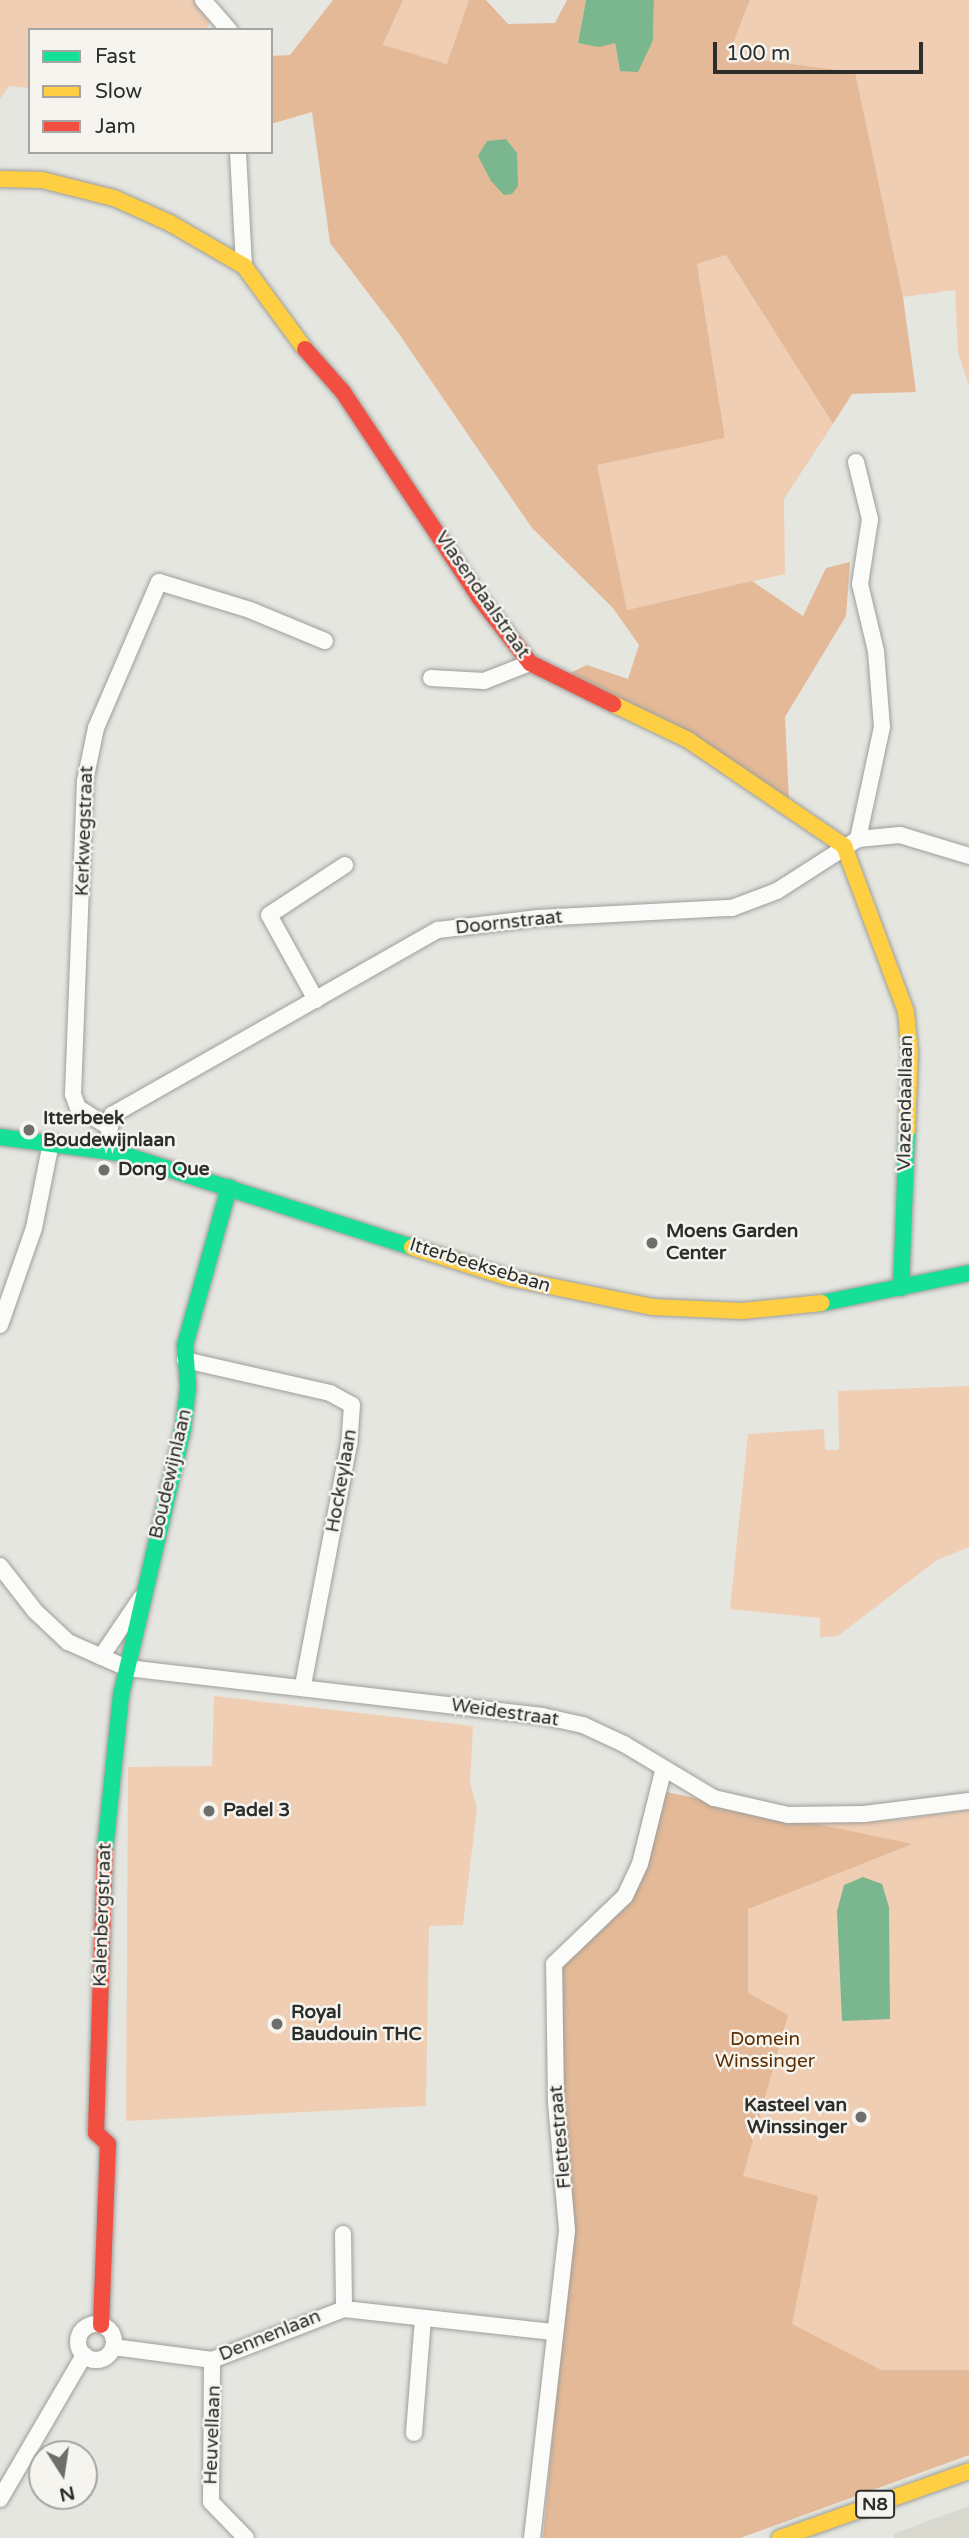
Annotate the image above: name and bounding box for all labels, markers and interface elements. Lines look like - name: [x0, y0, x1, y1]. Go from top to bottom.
- legend: [28, 28, 273, 154]
- scale bar: [717, 28, 927, 72]
- text: 100 m: [726, 41, 790, 66]
- text: Fast: [95, 44, 136, 69]
- text: Slow: [95, 79, 142, 104]
- text: Jam: [95, 114, 136, 139]
- street label: Vlasendaalstraat: [430, 527, 534, 663]
- street label: Kerkwegstraat: [71, 765, 99, 897]
- street label: Doornstraat: [454, 906, 564, 940]
- street label: Vlazendaallaan: [893, 1035, 919, 1171]
- place label: Itterbeek Boudewijnlaan: [43, 1108, 176, 1152]
- marker: Itterbeek Boudewijnlaan: [21, 1122, 37, 1138]
- place label: Dong Que: [118, 1159, 210, 1181]
- marker: Dong Que: [96, 1162, 112, 1178]
- place label: Moens Garden Center: [666, 1221, 798, 1265]
- street label: Itterbeeksebaan: [407, 1234, 553, 1298]
- marker: Moens Garden Center: [644, 1235, 660, 1251]
- street label: Boudewijnlaan: [145, 1407, 197, 1541]
- street label: Hockeylaan: [322, 1428, 362, 1534]
- street label: Weidestraat: [450, 1694, 560, 1732]
- place label: Padel 3: [223, 1800, 290, 1822]
- marker: Padel 3: [201, 1803, 217, 1819]
- street label: Kalenbergstraat: [89, 1843, 117, 1987]
- place label: Royal Baudouin THC: [291, 2002, 422, 2046]
- marker: Royal Baudouin THC: [269, 2016, 285, 2032]
- park label: Domein Winssinger: [715, 2029, 815, 2073]
- street label: Flettestraat: [545, 2084, 577, 2190]
- place label: Kasteel van Winssinger: [744, 2095, 847, 2139]
- marker: Kasteel van Winssinger: [853, 2109, 869, 2125]
- street label: Dennenlaan: [216, 2305, 324, 2367]
- street label: Heuvellaan: [200, 2385, 226, 2485]
- north arrow: [28, 2440, 98, 2510]
- text: N: [57, 2481, 77, 2506]
- road number: N8: [854, 2490, 896, 2518]

